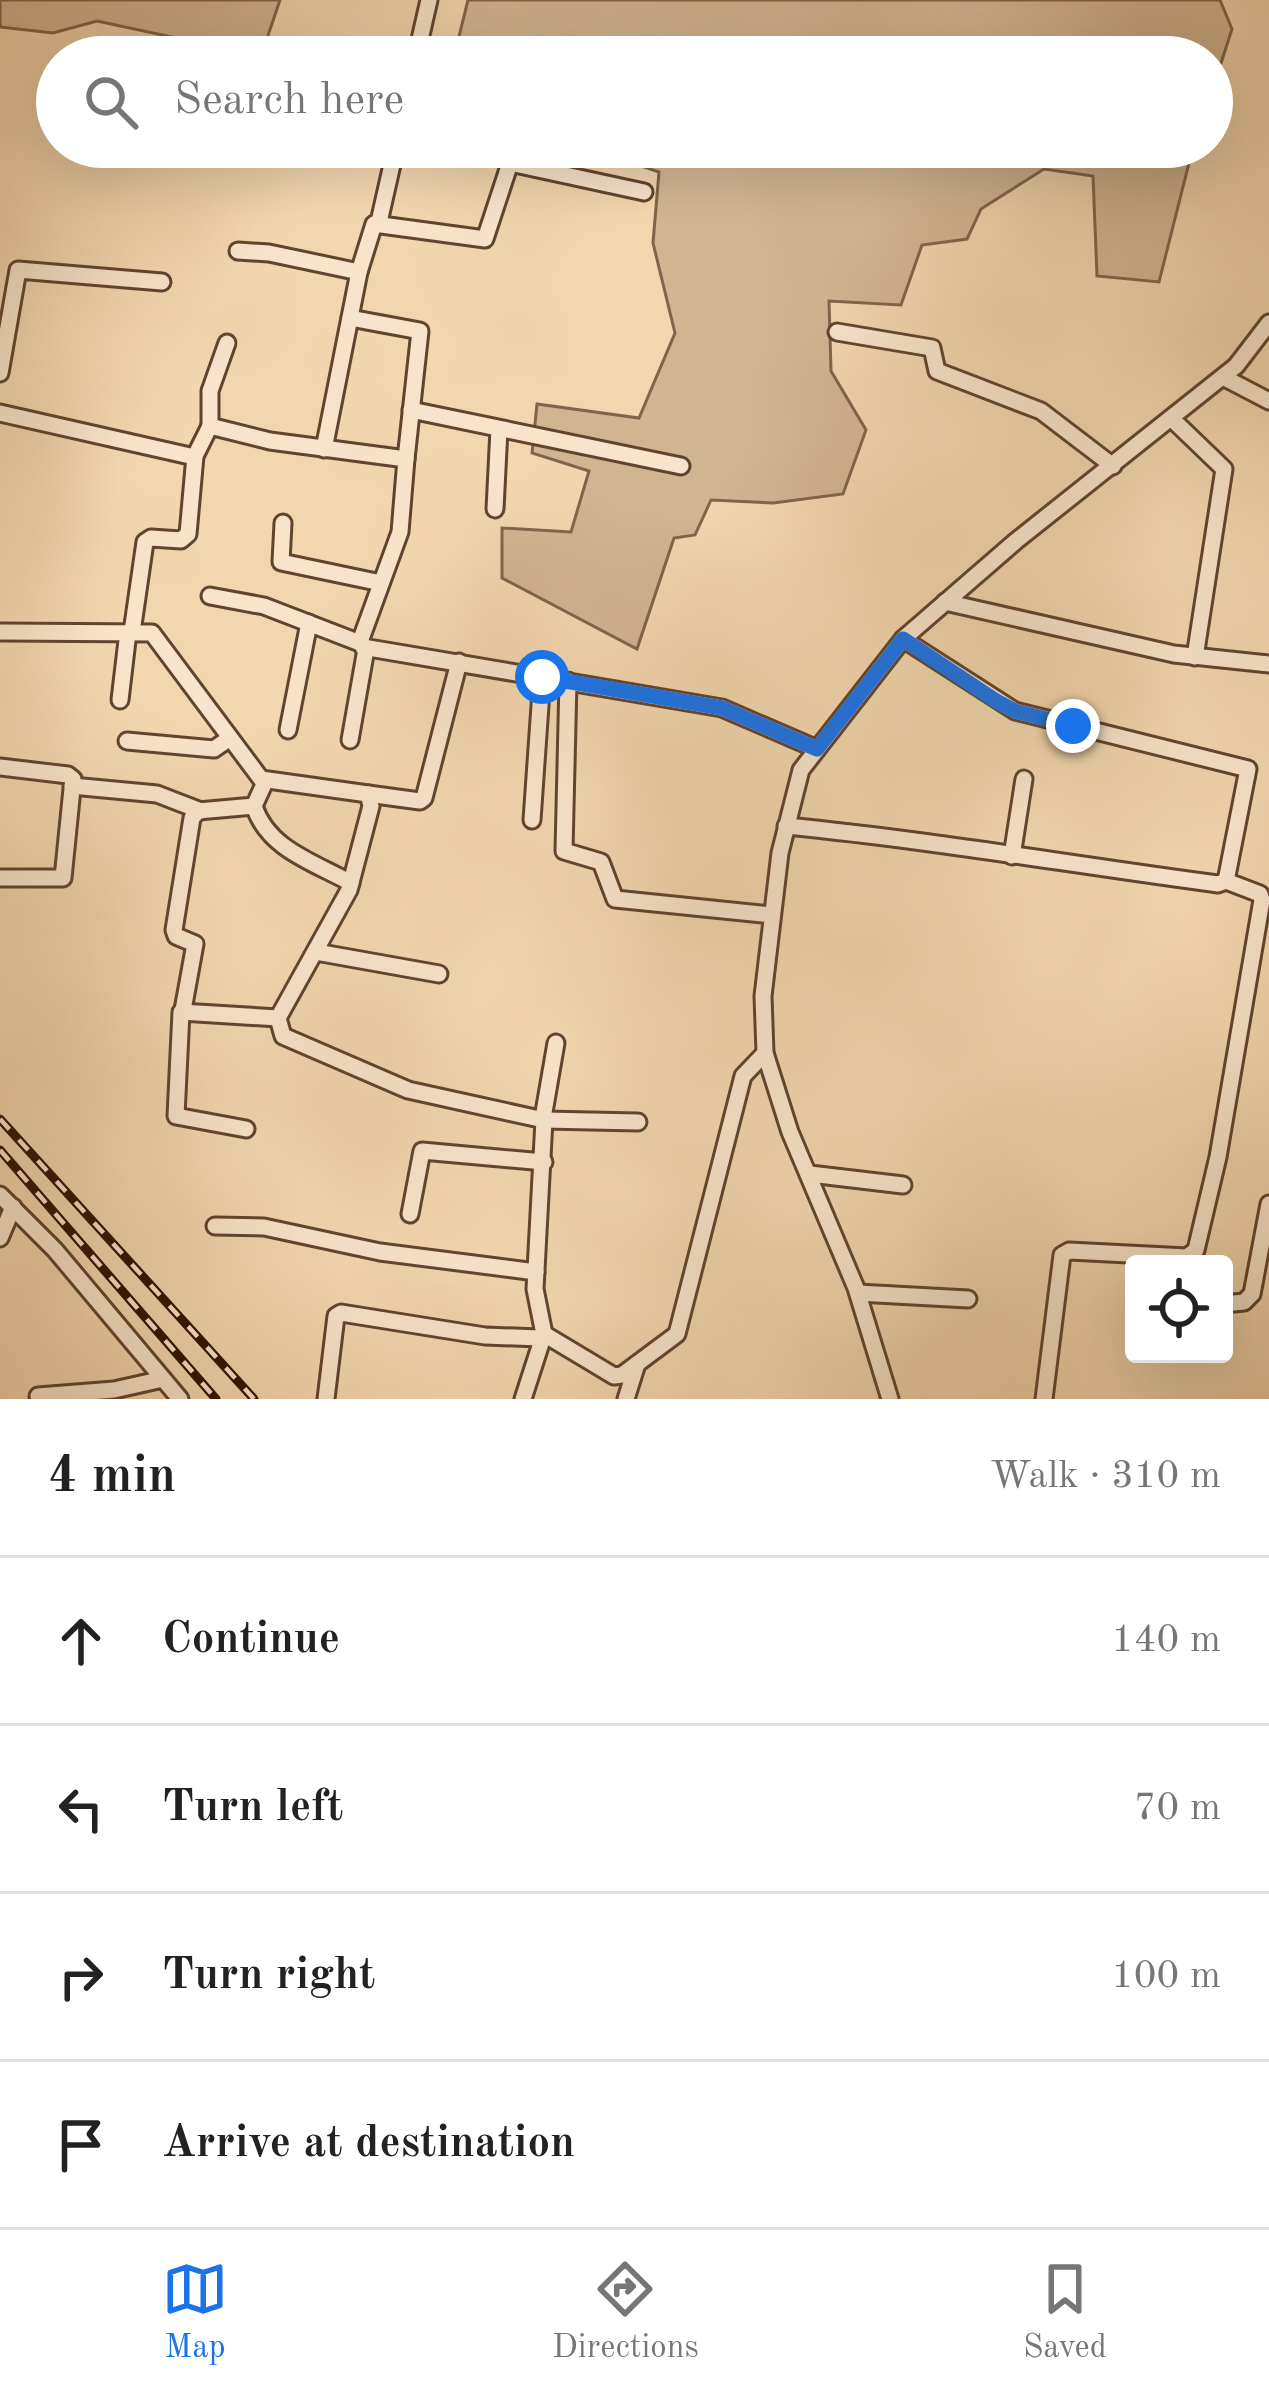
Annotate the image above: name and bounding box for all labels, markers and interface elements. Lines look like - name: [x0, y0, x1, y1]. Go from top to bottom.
- search box: [36, 36, 1233, 168]
- icon: search: [78, 69, 144, 135]
- text: Search here: [174, 79, 404, 124]
- route start: [515, 650, 569, 704]
- route end: [1046, 699, 1100, 753]
- map controls: [1125, 1255, 1233, 1363]
- button: locate: [1125, 1255, 1233, 1363]
- text: 4 min: [48, 1452, 176, 1503]
- text: Walk · 310 m: [990, 1457, 1221, 1496]
- icon: ahead: [48, 1608, 114, 1674]
- text: Continue: [162, 1618, 340, 1663]
- text: 140 m: [1111, 1621, 1221, 1660]
- icon: left: [48, 1776, 114, 1842]
- text: Turn left: [162, 1786, 343, 1831]
- text: 70 m: [1134, 1789, 1221, 1828]
- icon: right: [48, 1944, 114, 2010]
- text: Turn right: [162, 1954, 375, 1999]
- text: 100 m: [1111, 1957, 1221, 1996]
- icon: arrive: [48, 2112, 114, 2178]
- text: Arrive at destination: [162, 2122, 575, 2167]
- tab: Map: [162, 2256, 228, 2369]
- tab: Directions: [552, 2256, 699, 2369]
- tab: Saved: [1023, 2256, 1107, 2369]

